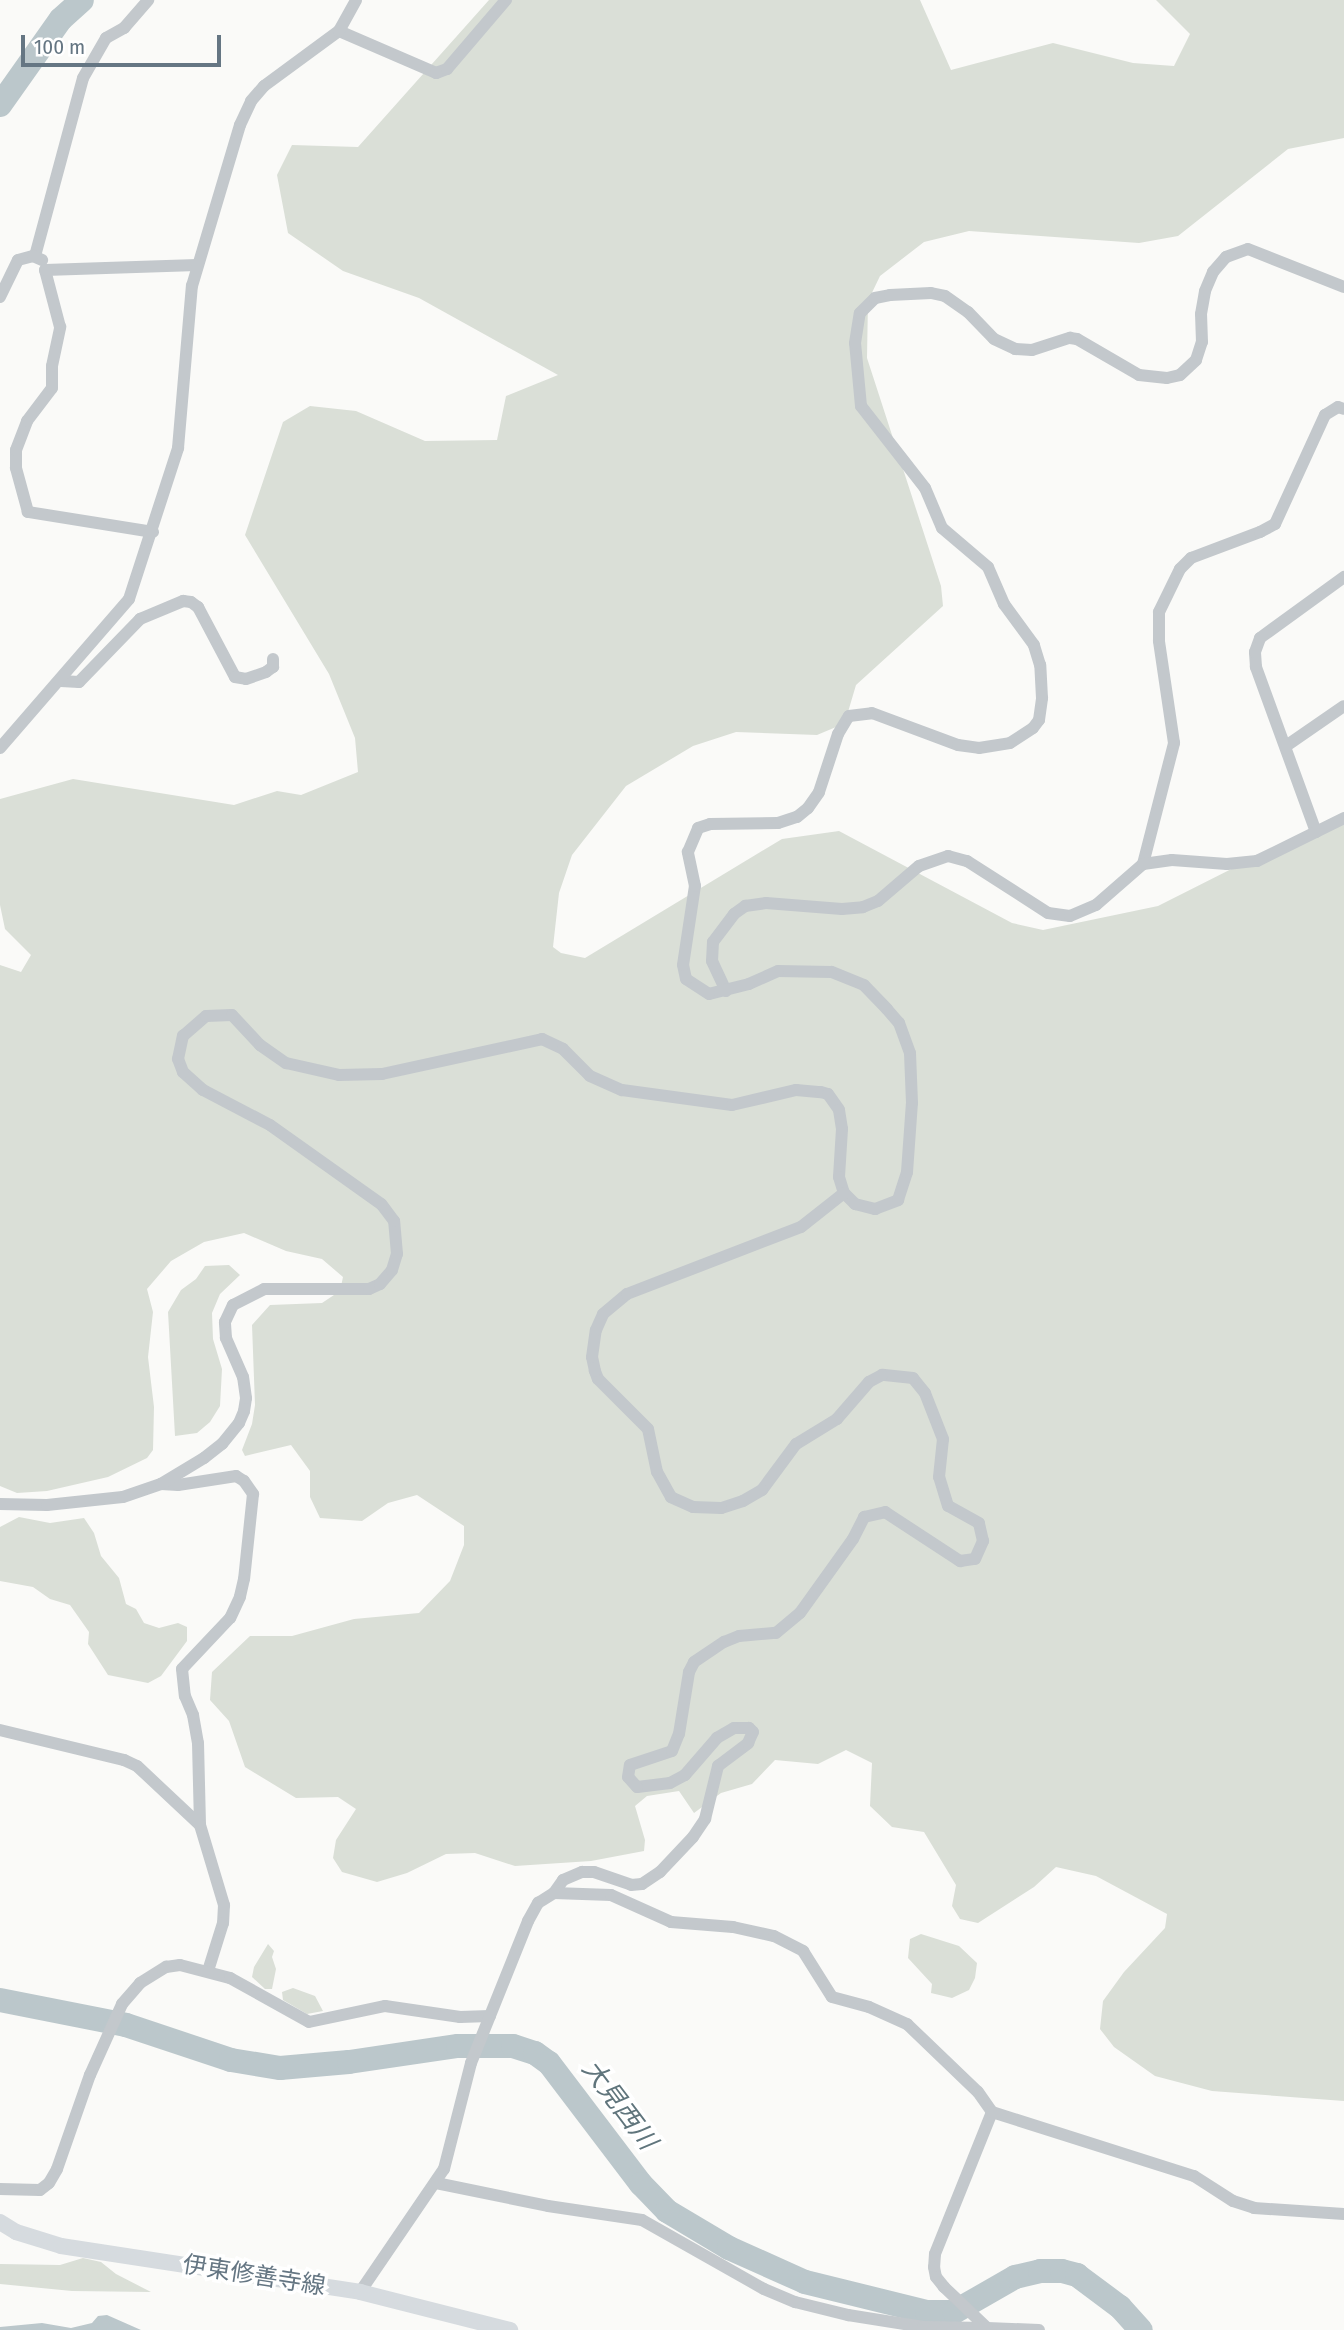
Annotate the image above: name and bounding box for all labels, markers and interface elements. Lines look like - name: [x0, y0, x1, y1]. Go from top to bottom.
- scale bar: [24, 21, 224, 65]
- text: 100 m: [34, 34, 85, 60]
- water label: 大見西川: [575, 2054, 663, 2156]
- street label: 伊東修善寺線: [181, 2251, 327, 2301]

